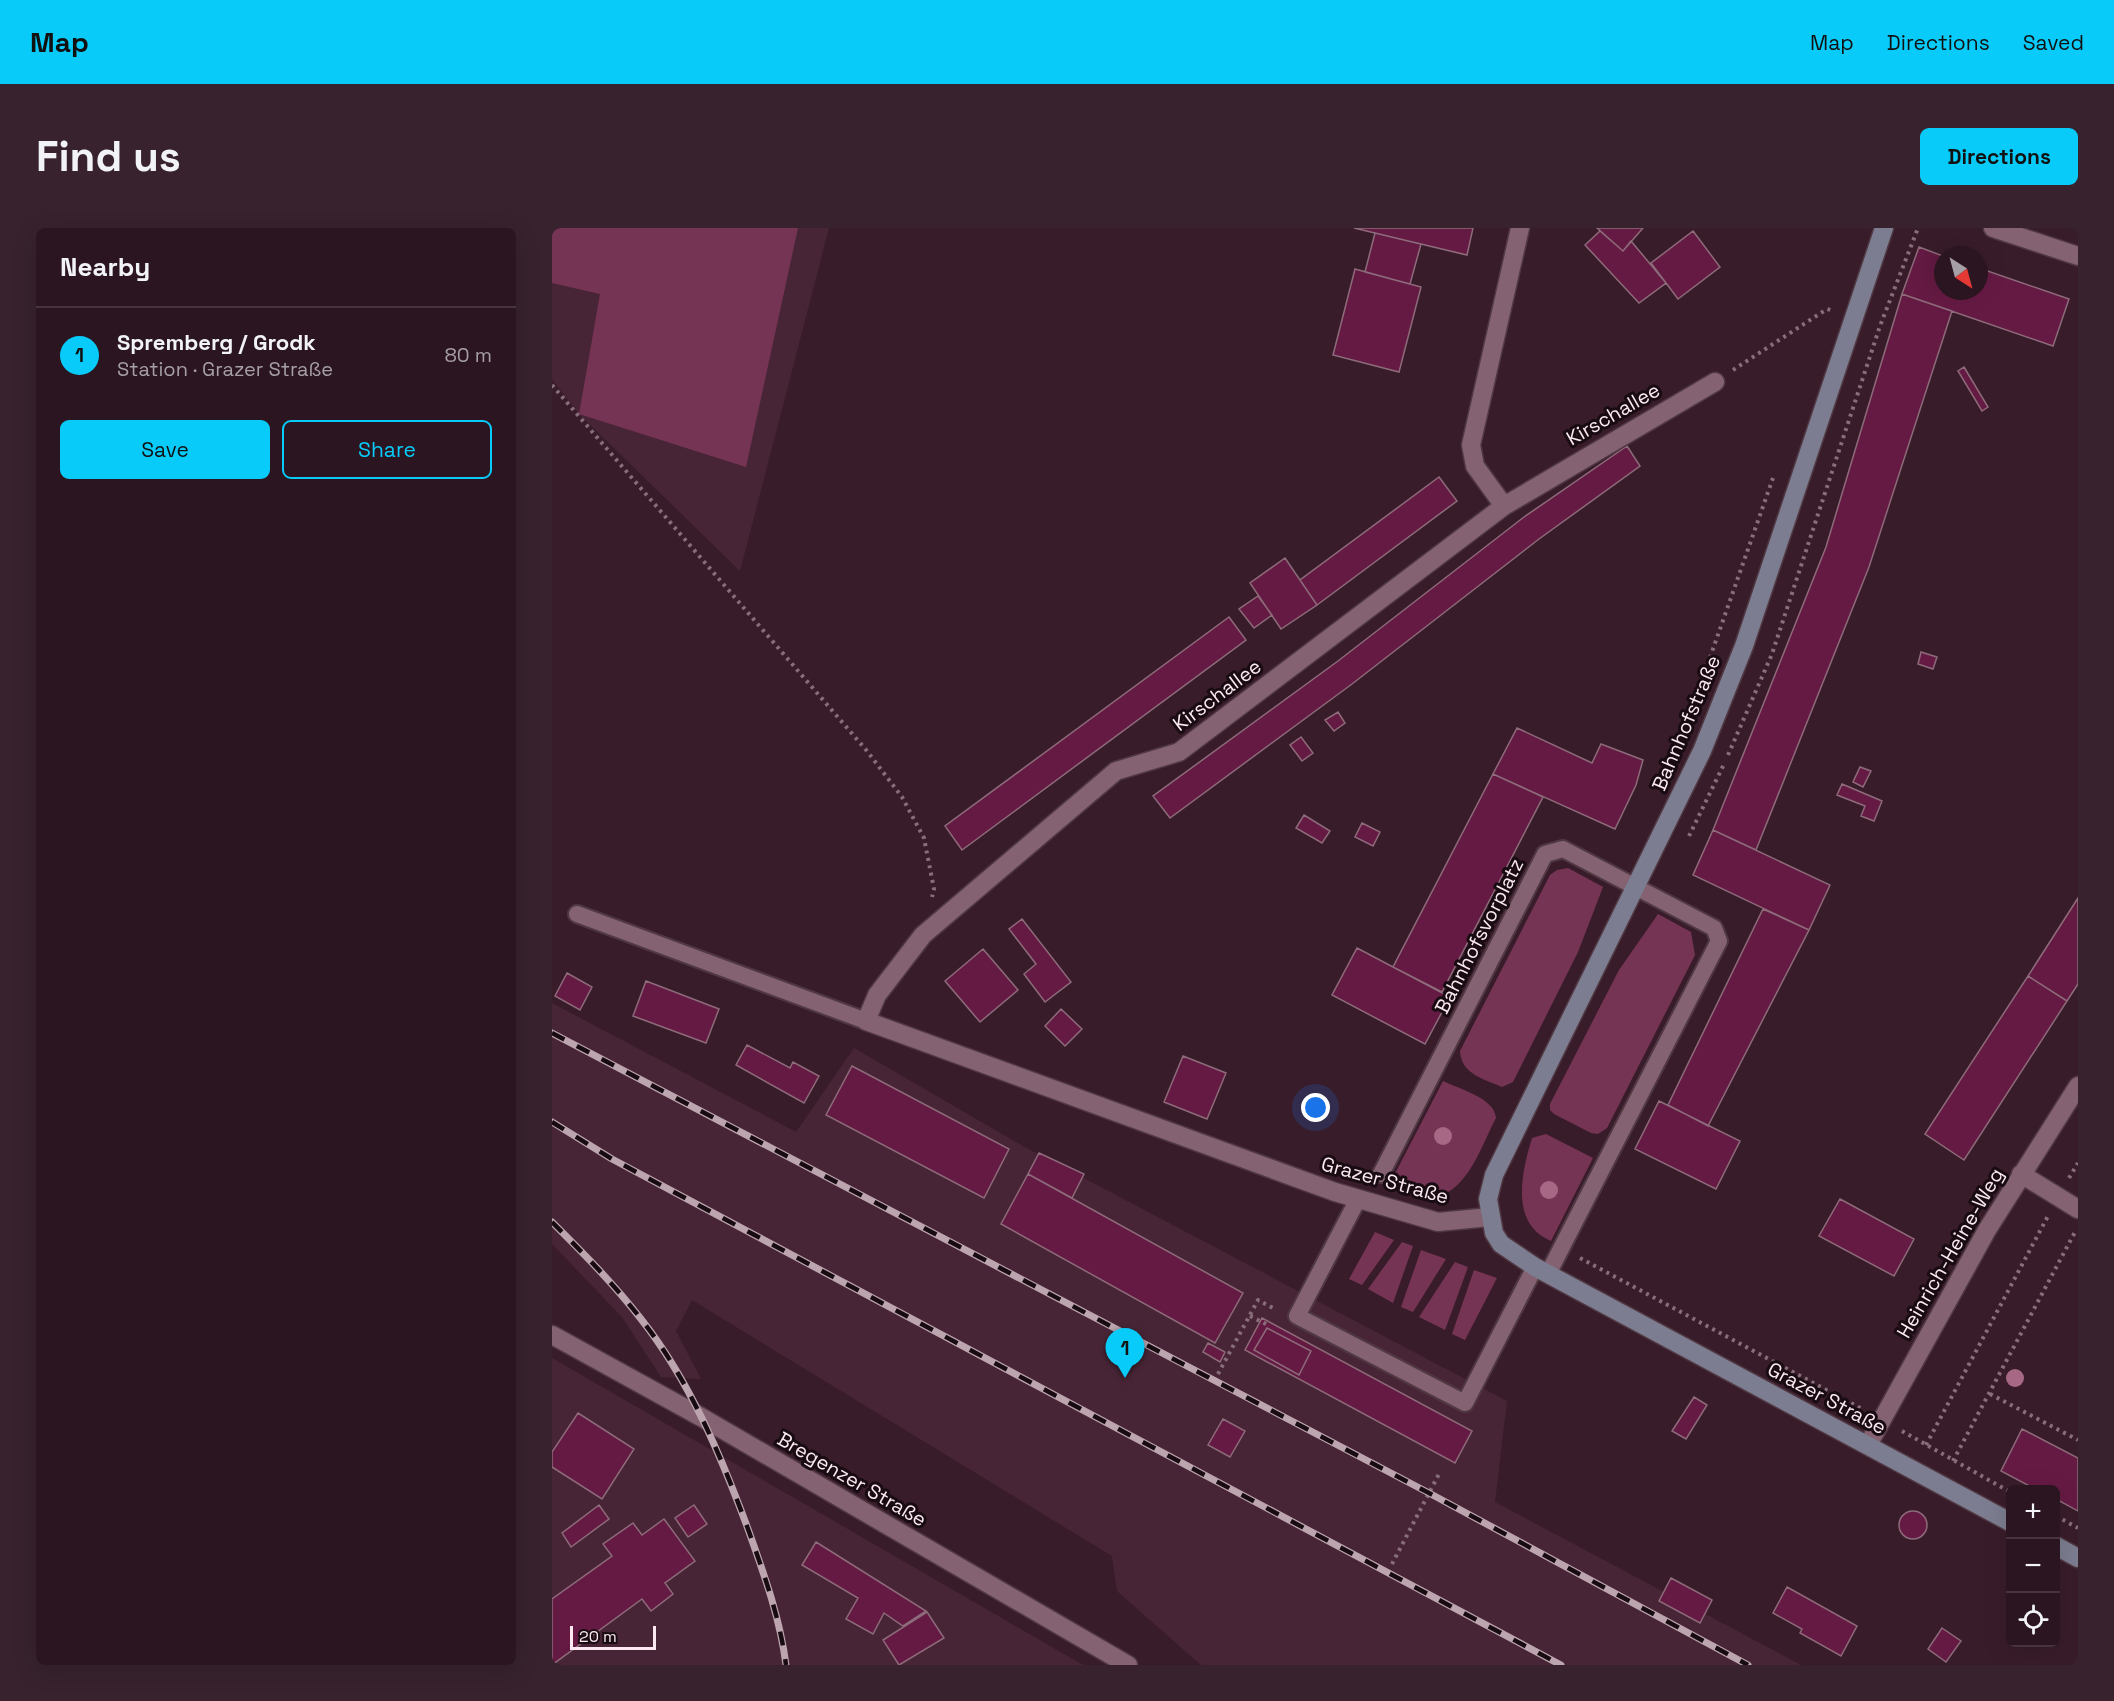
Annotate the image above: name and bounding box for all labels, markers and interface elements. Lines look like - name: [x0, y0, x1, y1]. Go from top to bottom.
- text: Map: [30, 24, 89, 60]
- text: Map: [1810, 29, 1854, 56]
- text: Directions: [1887, 29, 1990, 56]
- text: Saved: [2023, 29, 2084, 56]
- button: Directions: [1920, 128, 2078, 185]
- text: Find us: [36, 130, 181, 183]
- north arrow: [1934, 246, 1988, 300]
- text: Nearby: [60, 250, 150, 284]
- text: Spremberg / Grodk: [117, 328, 316, 356]
- text: 1: [75, 342, 84, 368]
- text: 80 m: [444, 342, 492, 368]
- text: Station · Grazer Straße: [117, 356, 333, 382]
- street label: Kirschallee: [1561, 377, 1665, 451]
- button: Save: [60, 420, 270, 479]
- button: Share: [282, 420, 492, 479]
- street label: Bahnhofstraße: [1646, 651, 1726, 795]
- street label: Kirschallee: [1168, 653, 1266, 737]
- street label: Bahnhofsvorplatz: [1429, 854, 1529, 1018]
- your location: [1301, 1093, 1330, 1122]
- street label: Grazer Straße: [1318, 1150, 1452, 1210]
- street label: Heinrich-Heine-Weg: [1891, 1163, 2009, 1343]
- pin: 1: [1106, 1328, 1144, 1378]
- street label: Grazer Straße: [1763, 1356, 1891, 1440]
- street label: Bregenzer Straße: [773, 1426, 931, 1532]
- map controls: [2006, 1485, 2060, 1647]
- button: +: [2006, 1485, 2060, 1539]
- button: −: [2006, 1539, 2060, 1593]
- button: locate: [2006, 1593, 2060, 1647]
- scale bar: [570, 1623, 656, 1650]
- text: 20 m: [579, 1626, 617, 1647]

